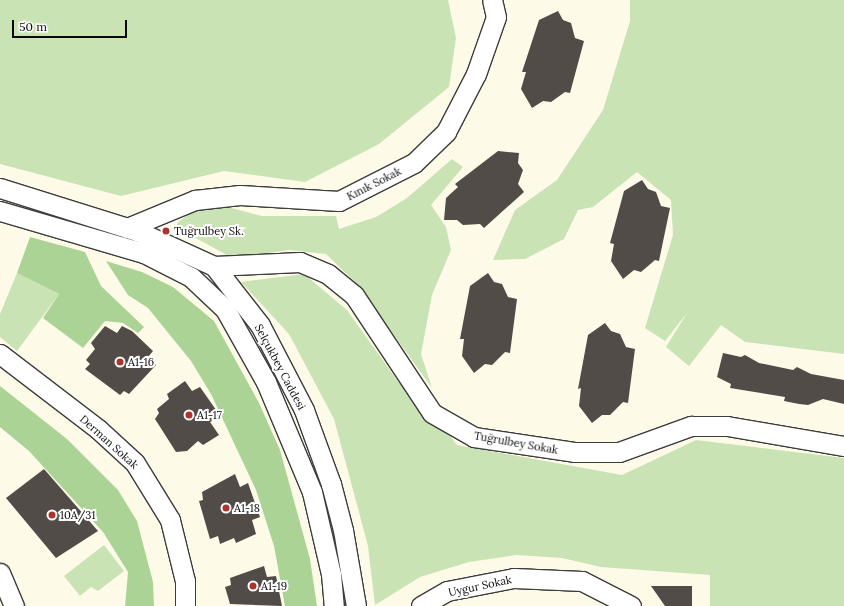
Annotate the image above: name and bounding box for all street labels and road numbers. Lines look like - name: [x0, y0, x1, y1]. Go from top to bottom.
- street label: Kınık Sokak: [345, 165, 403, 203]
- street label: Selçukbey Caddesi: [252, 322, 308, 412]
- street label: Derman Sokak: [77, 412, 141, 472]
- street label: Tuğrulbey Sokak: [473, 429, 559, 457]
- street label: Uygur Sokak: [447, 573, 513, 599]

